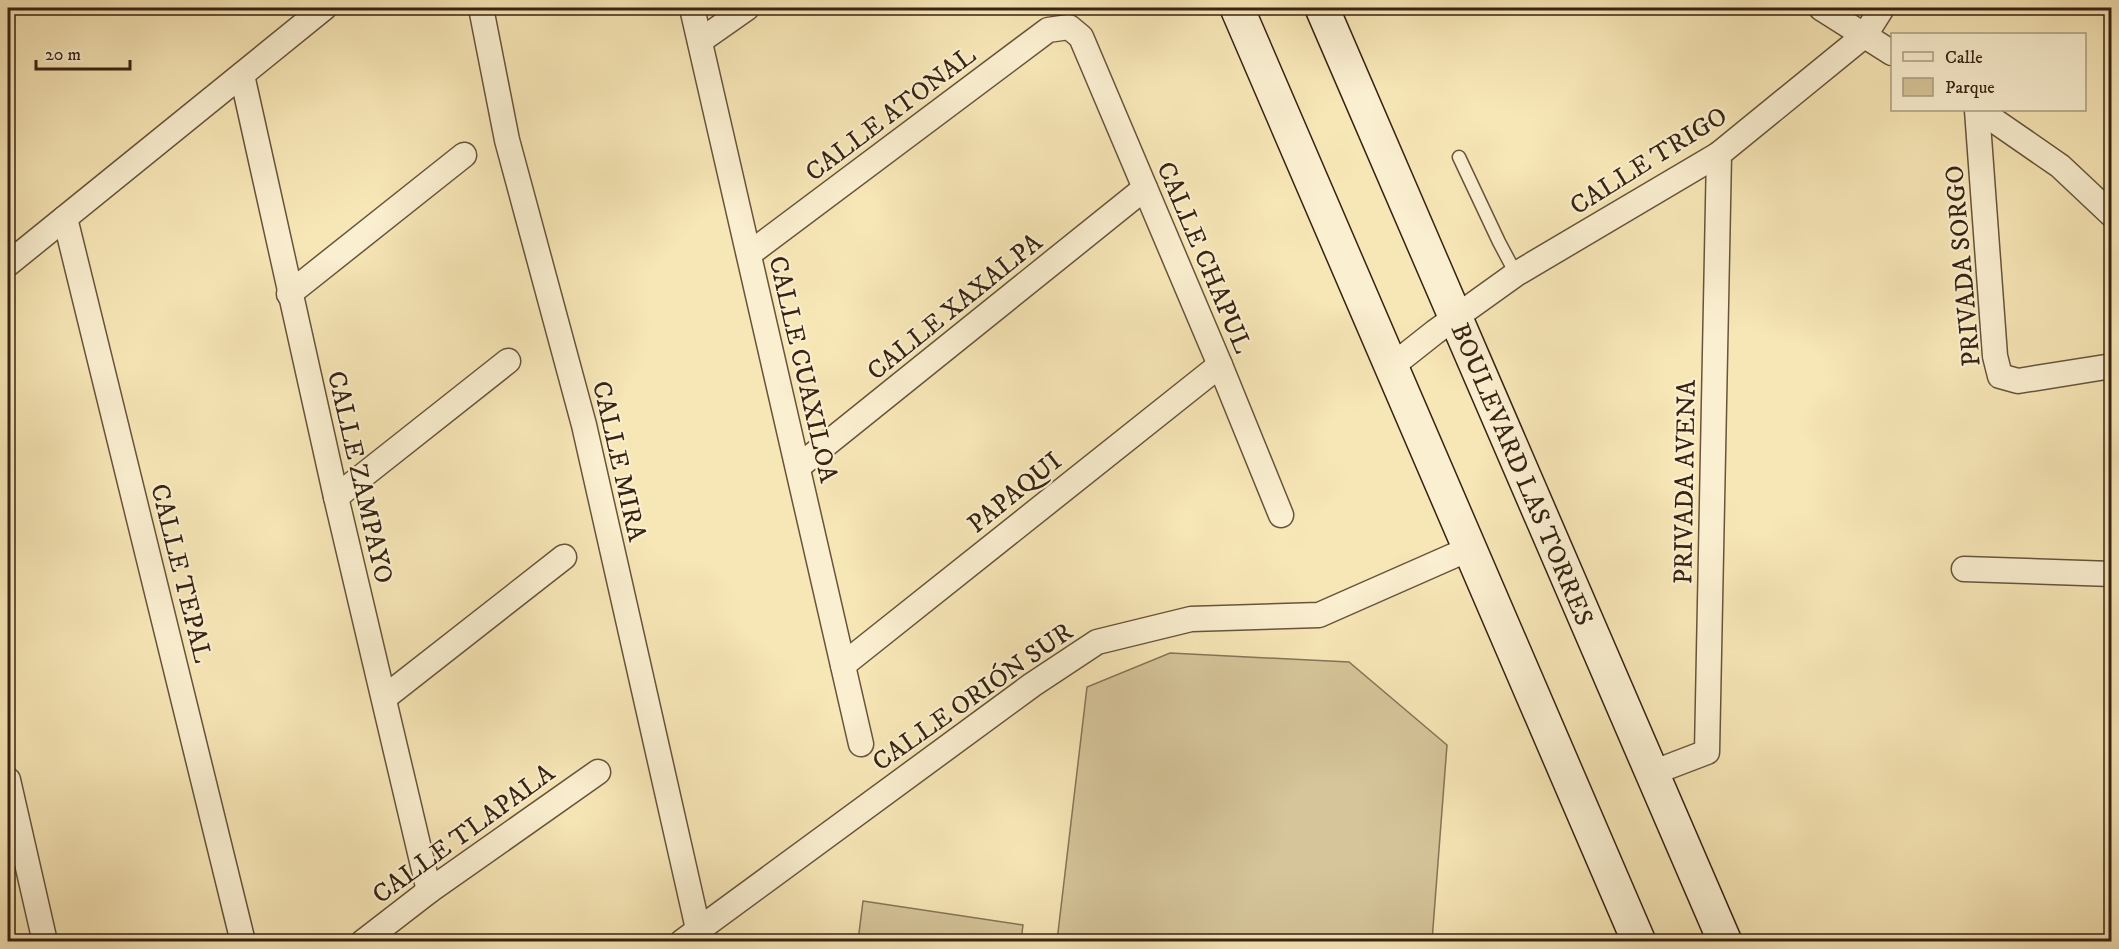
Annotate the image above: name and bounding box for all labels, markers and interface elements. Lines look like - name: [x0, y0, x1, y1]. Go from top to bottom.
- scale bar: [36, 33, 130, 71]
- legend: [1891, 33, 2086, 111]
- street label: CALLE ATONAL: [799, 39, 983, 189]
- text: 20 m: [45, 44, 81, 66]
- text: Calle: [1945, 47, 1983, 69]
- text: Parque: [1945, 77, 1995, 99]
- street label: CALLE TRIGO: [1564, 100, 1734, 223]
- street label: CALLE CHAPUL: [1148, 157, 1259, 359]
- street label: PRIVADA SORGO: [1938, 164, 1989, 368]
- street label: CALLE XAXALPA: [861, 226, 1050, 388]
- street label: CALLE CUAXILOA: [760, 253, 845, 486]
- street label: BOULEVARD LAS TORRES: [1443, 318, 1600, 631]
- street label: CALLE ZAMPAYO: [319, 368, 400, 587]
- street label: CALLE MIRA: [584, 378, 653, 545]
- street label: PRIVADA AVENA: [1667, 379, 1704, 584]
- street label: PAPAQUI: [961, 445, 1069, 541]
- street label: CALLE TEPAL: [142, 481, 219, 666]
- street label: CALLE ORIÓN SUR: [866, 615, 1080, 779]
- street label: CALLE TLAPALA: [366, 757, 562, 911]

